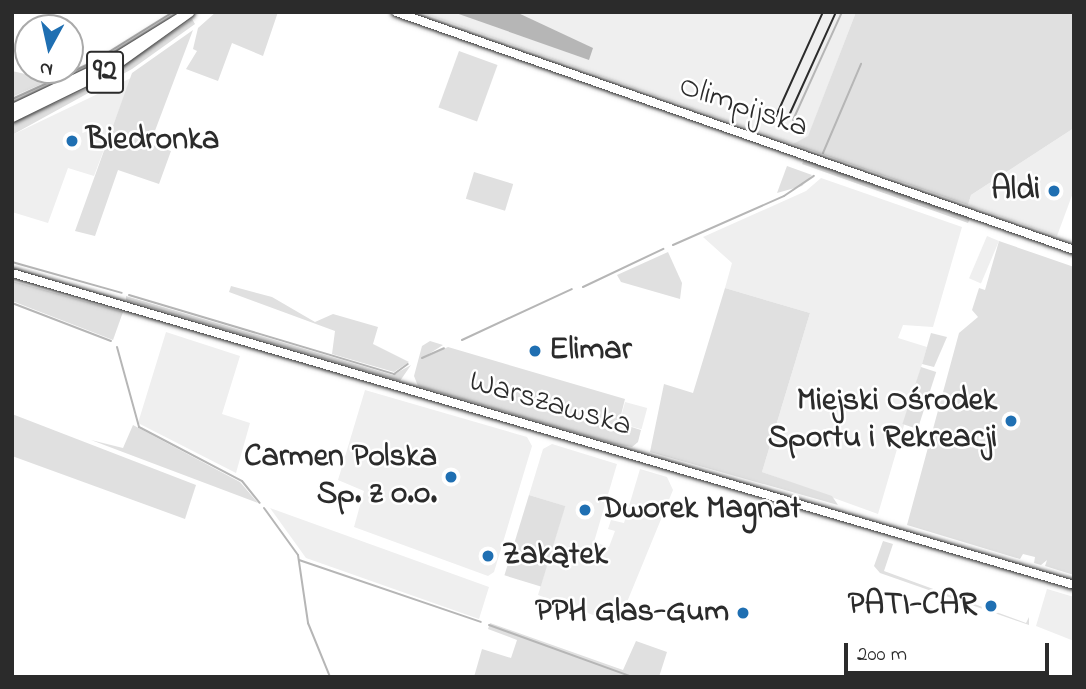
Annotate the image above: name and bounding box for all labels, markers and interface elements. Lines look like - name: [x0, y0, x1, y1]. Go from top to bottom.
- north arrow: [14, 14, 84, 84]
- road number: 92: [86, 46, 124, 99]
- text: N: [38, 54, 55, 83]
- street label: Olimpijska: [673, 68, 813, 148]
- place label: Biedronka: [86, 122, 219, 160]
- marker: Biedronka: [64, 133, 80, 149]
- place label: Aldi: [991, 172, 1040, 210]
- marker: Aldi: [1046, 183, 1062, 199]
- place label: Elimar: [549, 332, 632, 370]
- marker: Elimar: [527, 343, 543, 359]
- street label: Warszawska: [464, 363, 636, 447]
- place label: Miejski Ośrodek Sportu i Rekreacji: [768, 384, 997, 459]
- marker: Miejski Ośrodek Sportu i Rekreacji: [1003, 413, 1019, 429]
- place label: Carmen Polska Sp. z o.o.: [244, 440, 437, 515]
- marker: Carmen Polska Sp. z o.o.: [443, 469, 459, 485]
- place label: Dworek Magnat: [599, 491, 801, 529]
- marker: Dworek Magnat: [577, 502, 593, 518]
- place label: Zakątek: [502, 537, 608, 575]
- marker: Zakątek: [480, 548, 496, 564]
- place label: PATI-CAR: [848, 587, 977, 625]
- place label: PPH Glas-Gum: [535, 594, 729, 632]
- marker: PATI-CAR: [983, 598, 999, 614]
- marker: PPH Glas-Gum: [735, 605, 751, 621]
- scale bar: [848, 630, 1053, 674]
- text: 200 m: [857, 640, 907, 670]

